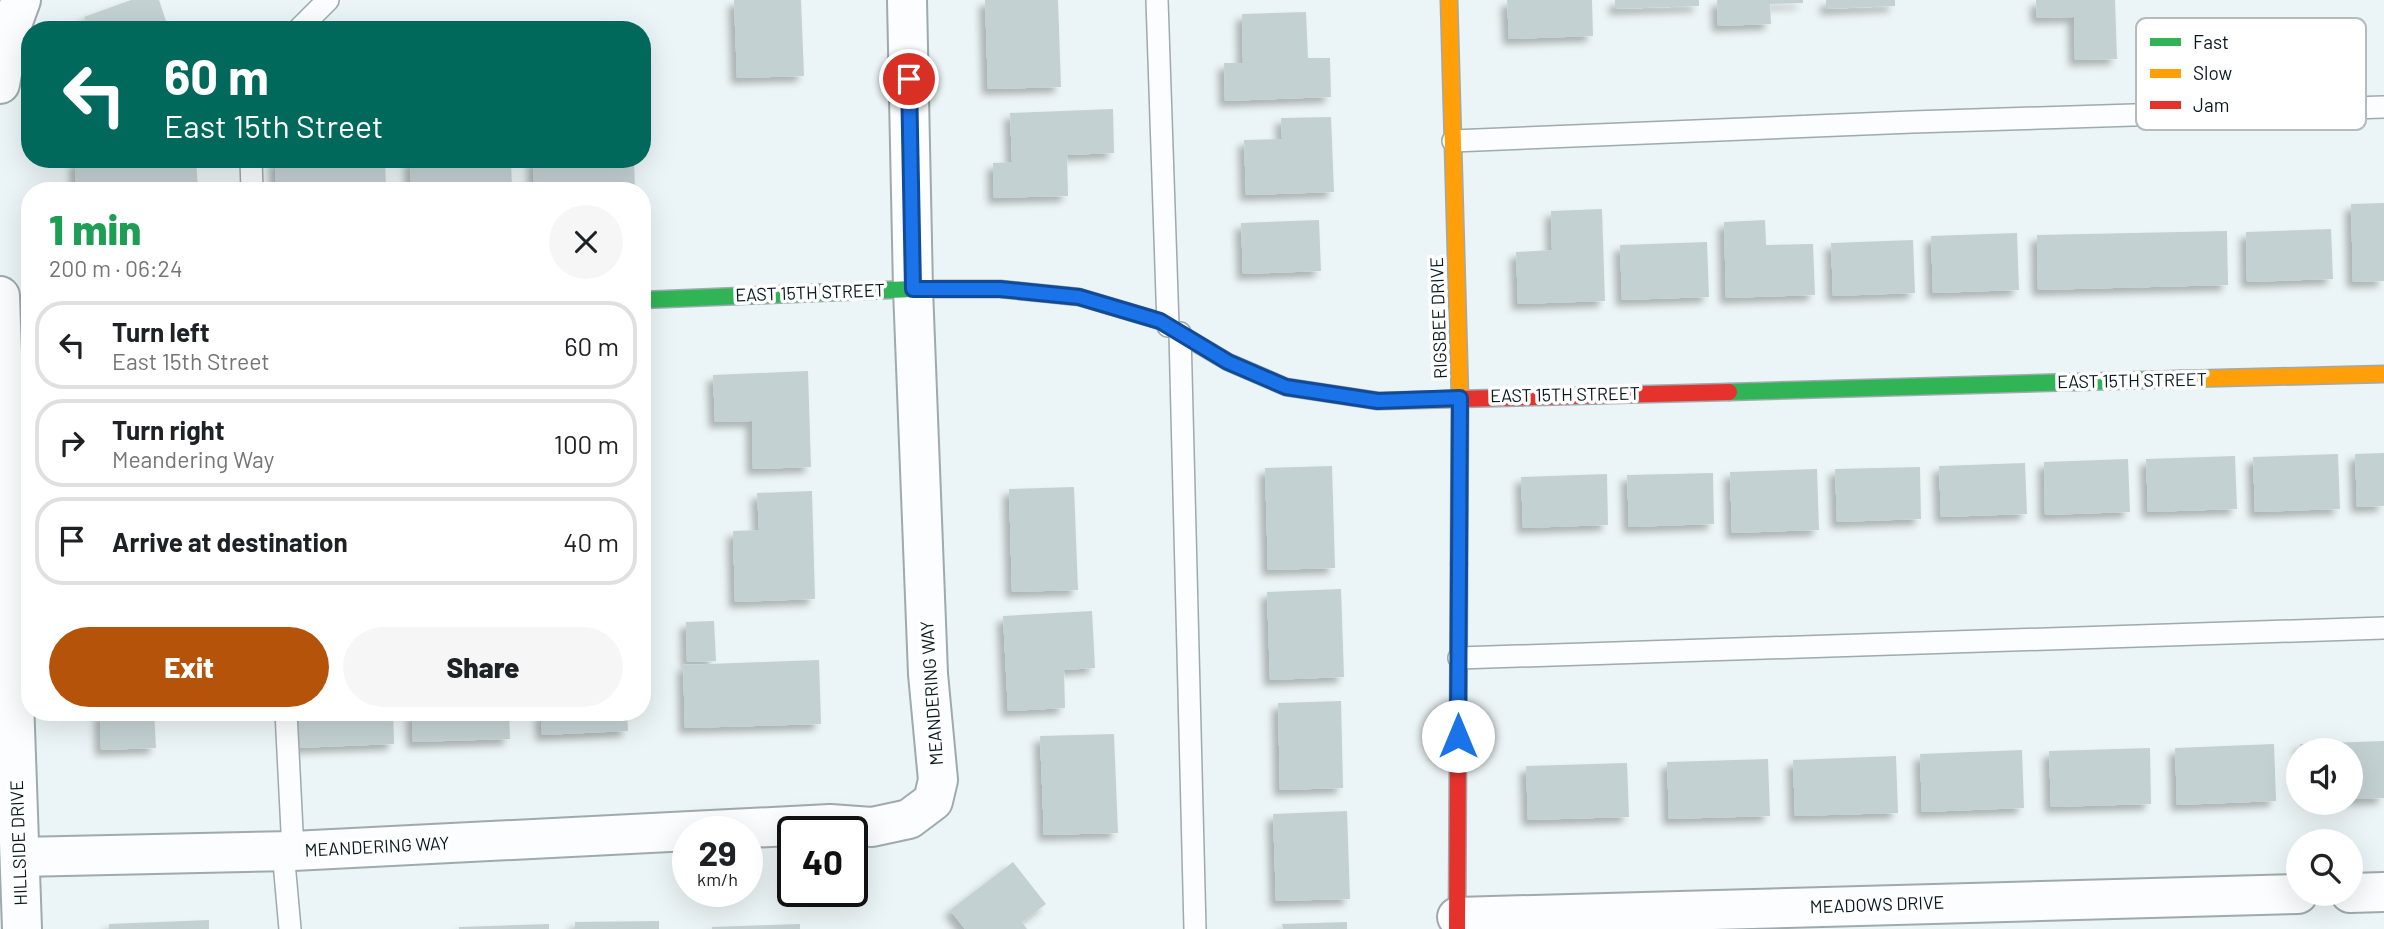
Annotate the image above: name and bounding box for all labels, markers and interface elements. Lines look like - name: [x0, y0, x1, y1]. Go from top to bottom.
- legend: [2136, 18, 2366, 130]
- text: Fast: [2193, 30, 2229, 53]
- text: 60 m: [164, 46, 269, 105]
- icon: left: [49, 49, 140, 140]
- pin: [879, 49, 939, 109]
- icon: arrive: [890, 60, 928, 98]
- text: Slow: [2193, 61, 2232, 84]
- text: Jam: [2193, 93, 2229, 116]
- text: East 15th Street: [164, 106, 383, 144]
- text: 1 min: [49, 203, 141, 253]
- button: close: [549, 205, 623, 279]
- text: 200 m · 06:24: [49, 254, 183, 282]
- street label: RIGSBEE DRIVE: [1425, 257, 1451, 379]
- street label: EAST 15TH STREET: [735, 278, 885, 306]
- text: Turn left: [112, 316, 210, 347]
- icon: left: [53, 326, 91, 364]
- text: 60 m: [564, 330, 619, 361]
- text: East 15th Street: [112, 347, 270, 375]
- street label: EAST 15TH STREET: [2057, 368, 2207, 392]
- street label: EAST 15TH STREET: [1490, 382, 1640, 406]
- text: Turn right: [112, 414, 225, 445]
- icon: right: [53, 424, 91, 462]
- text: 100 m: [554, 428, 619, 459]
- text: Meandering Way: [112, 445, 274, 473]
- icon: arrive: [53, 522, 91, 560]
- text: Arrive at destination: [112, 526, 348, 557]
- text: 40 m: [563, 526, 619, 557]
- street label: MEANDERING WAY: [915, 620, 947, 766]
- button: Exit: [49, 627, 329, 707]
- button: Share: [343, 627, 623, 707]
- position arrow: [1421, 699, 1495, 773]
- map controls: [2286, 738, 2363, 906]
- button: sound: [2286, 738, 2363, 815]
- street label: HILLSIDE DRIVE: [5, 780, 31, 906]
- speed limit sign: 40: [777, 816, 868, 907]
- button: search: [2286, 829, 2363, 906]
- street label: MEANDERING WAY: [304, 831, 450, 861]
- text: 29: [698, 831, 737, 873]
- text: km/h: [697, 868, 738, 890]
- street label: MEADOWS DRIVE: [1809, 891, 1945, 917]

